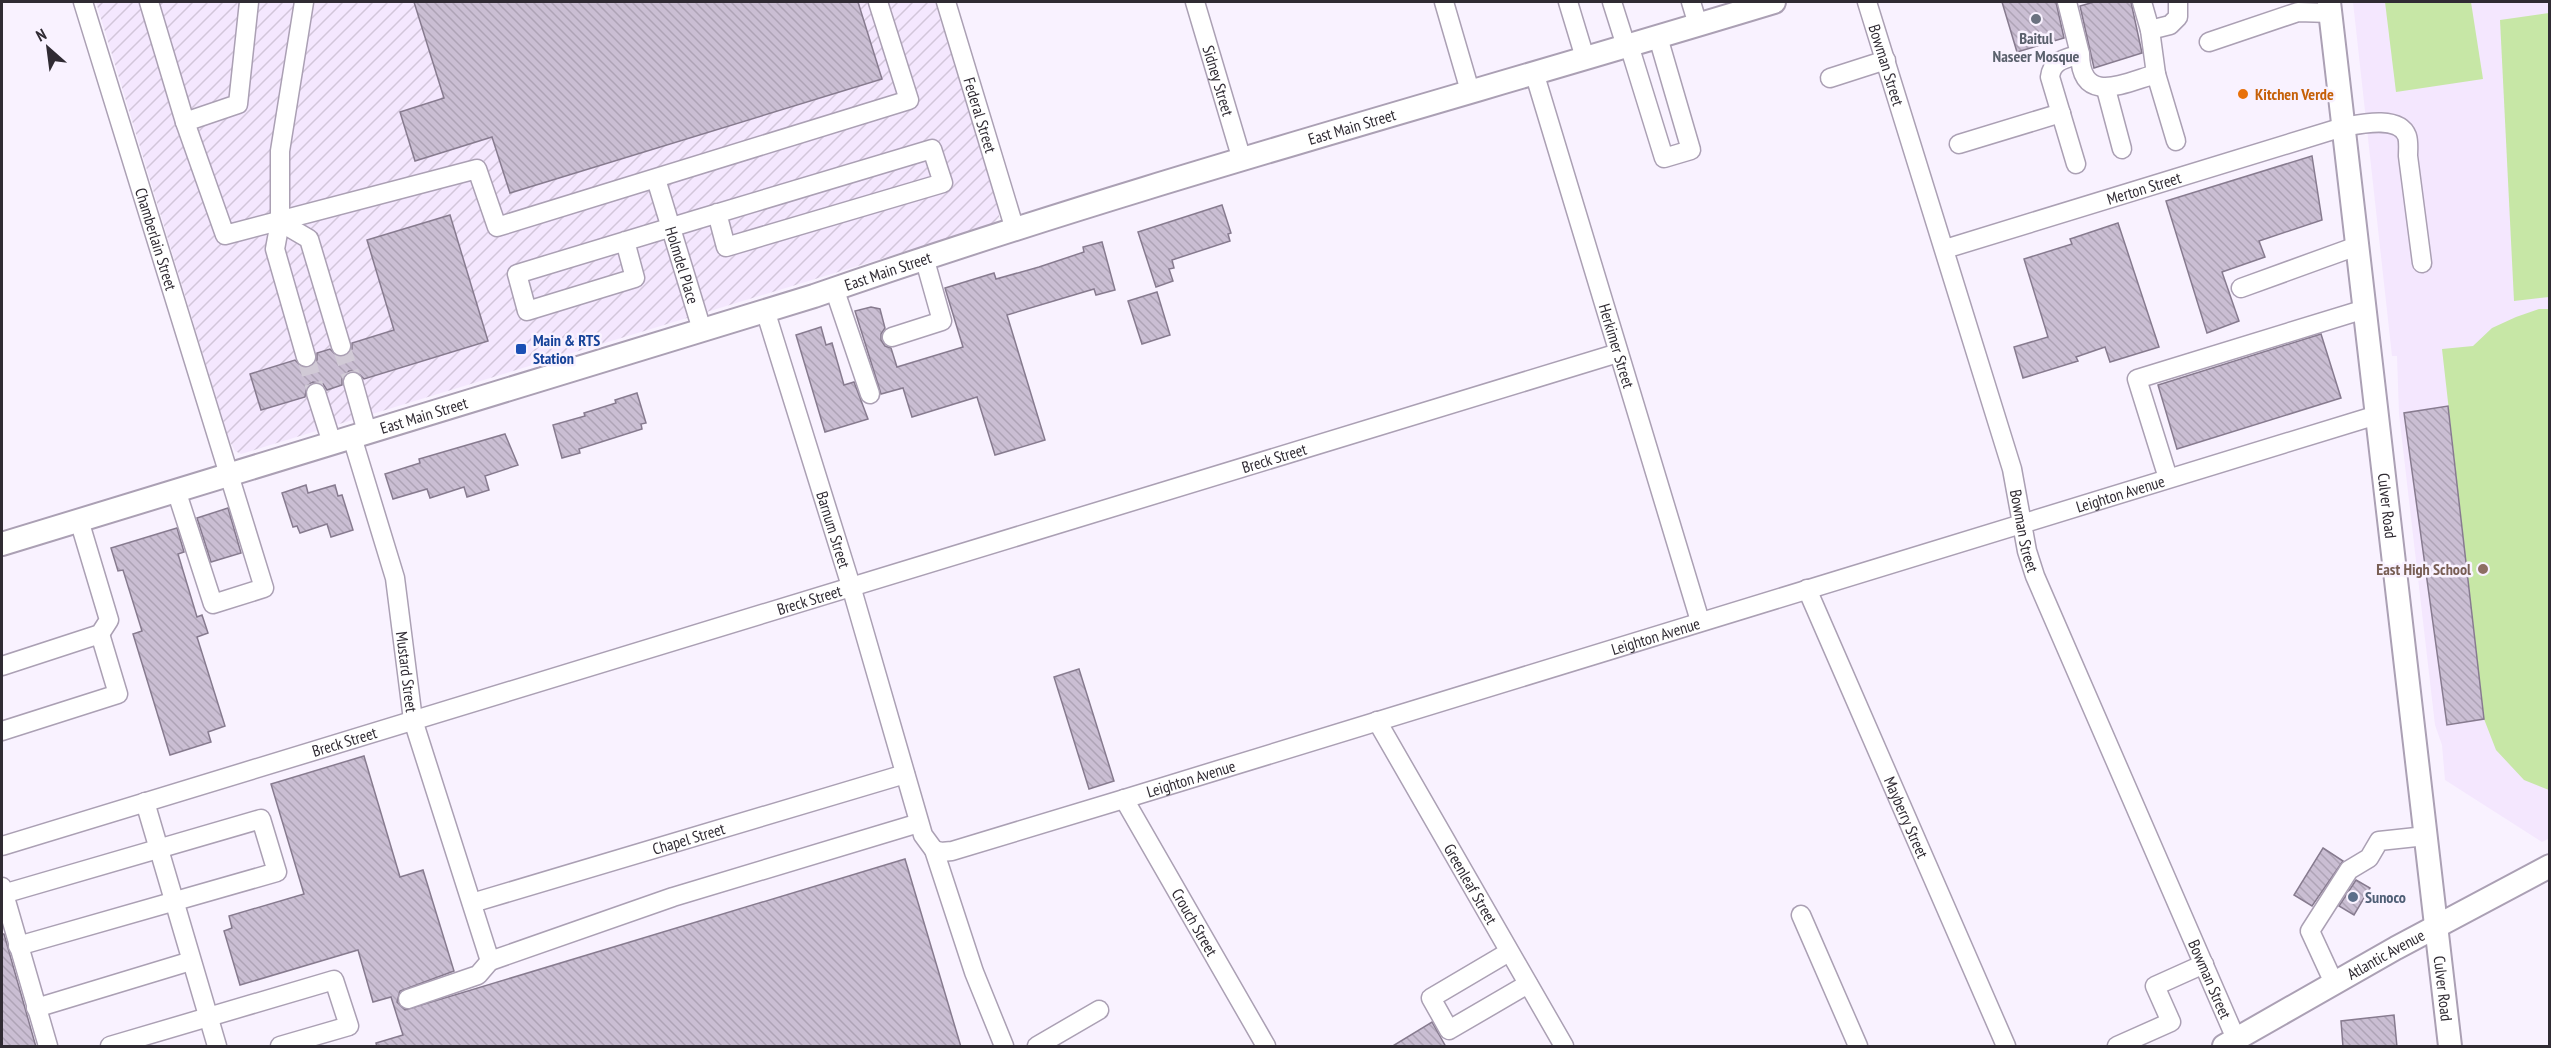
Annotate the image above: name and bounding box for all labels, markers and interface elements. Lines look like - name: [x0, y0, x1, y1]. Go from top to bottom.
- marker: Baitul Naseer Mosque: [2029, 12, 2043, 26]
- north arrow: [18, 18, 78, 78]
- street label: Bowman Street: [1865, 22, 1909, 109]
- text: N: [32, 24, 49, 46]
- place label: Baitul Naseer Mosque: [1993, 28, 2080, 66]
- street label: Sidney Street: [1198, 43, 1239, 119]
- street label: Federal Street: [959, 75, 1001, 156]
- place label: Kitchen Verde: [2255, 84, 2334, 104]
- marker: Kitchen Verde: [2236, 87, 2250, 101]
- street label: East Main Street: [1306, 104, 1399, 149]
- street label: Merton Street: [2104, 167, 2184, 209]
- street label: Chamberlain Street: [131, 185, 182, 293]
- street label: Holmdel Place: [661, 224, 703, 306]
- street label: East Main Street: [842, 247, 934, 295]
- street label: Herkimer Street: [1595, 301, 1639, 391]
- place label: Main & RTS Station: [533, 330, 600, 368]
- marker: Main & RTS Station: [514, 342, 528, 356]
- street label: East Main Street: [378, 392, 470, 438]
- street label: Breck Street: [1239, 438, 1309, 477]
- street label: Leighton Avenue: [2073, 471, 2167, 517]
- street label: Culver Road: [2374, 472, 2401, 540]
- street label: Bowman Street: [2006, 488, 2043, 575]
- street label: Barnum Street: [812, 489, 855, 571]
- place label: East High School: [2376, 559, 2471, 579]
- marker: East High School: [2476, 562, 2490, 576]
- street label: Breck Street: [775, 580, 845, 619]
- street label: Leighton Avenue: [1609, 613, 1702, 659]
- street label: Mustard Street: [392, 630, 422, 714]
- street label: Breck Street: [310, 722, 380, 761]
- street label: Leighton Avenue: [1144, 755, 1238, 801]
- street label: Mayberry Street: [1880, 773, 1933, 862]
- street label: Chapel Street: [650, 818, 728, 859]
- street label: Greenleaf Street: [1440, 840, 1502, 928]
- street label: Crouch Street: [1167, 885, 1222, 960]
- place label: Sunoco: [2365, 887, 2406, 907]
- marker: Sunoco: [2346, 890, 2360, 904]
- street label: Atlantic Avenue: [2343, 925, 2428, 984]
- street label: Bowman Street: [2184, 936, 2236, 1022]
- street label: Culver Road: [2430, 955, 2457, 1022]

